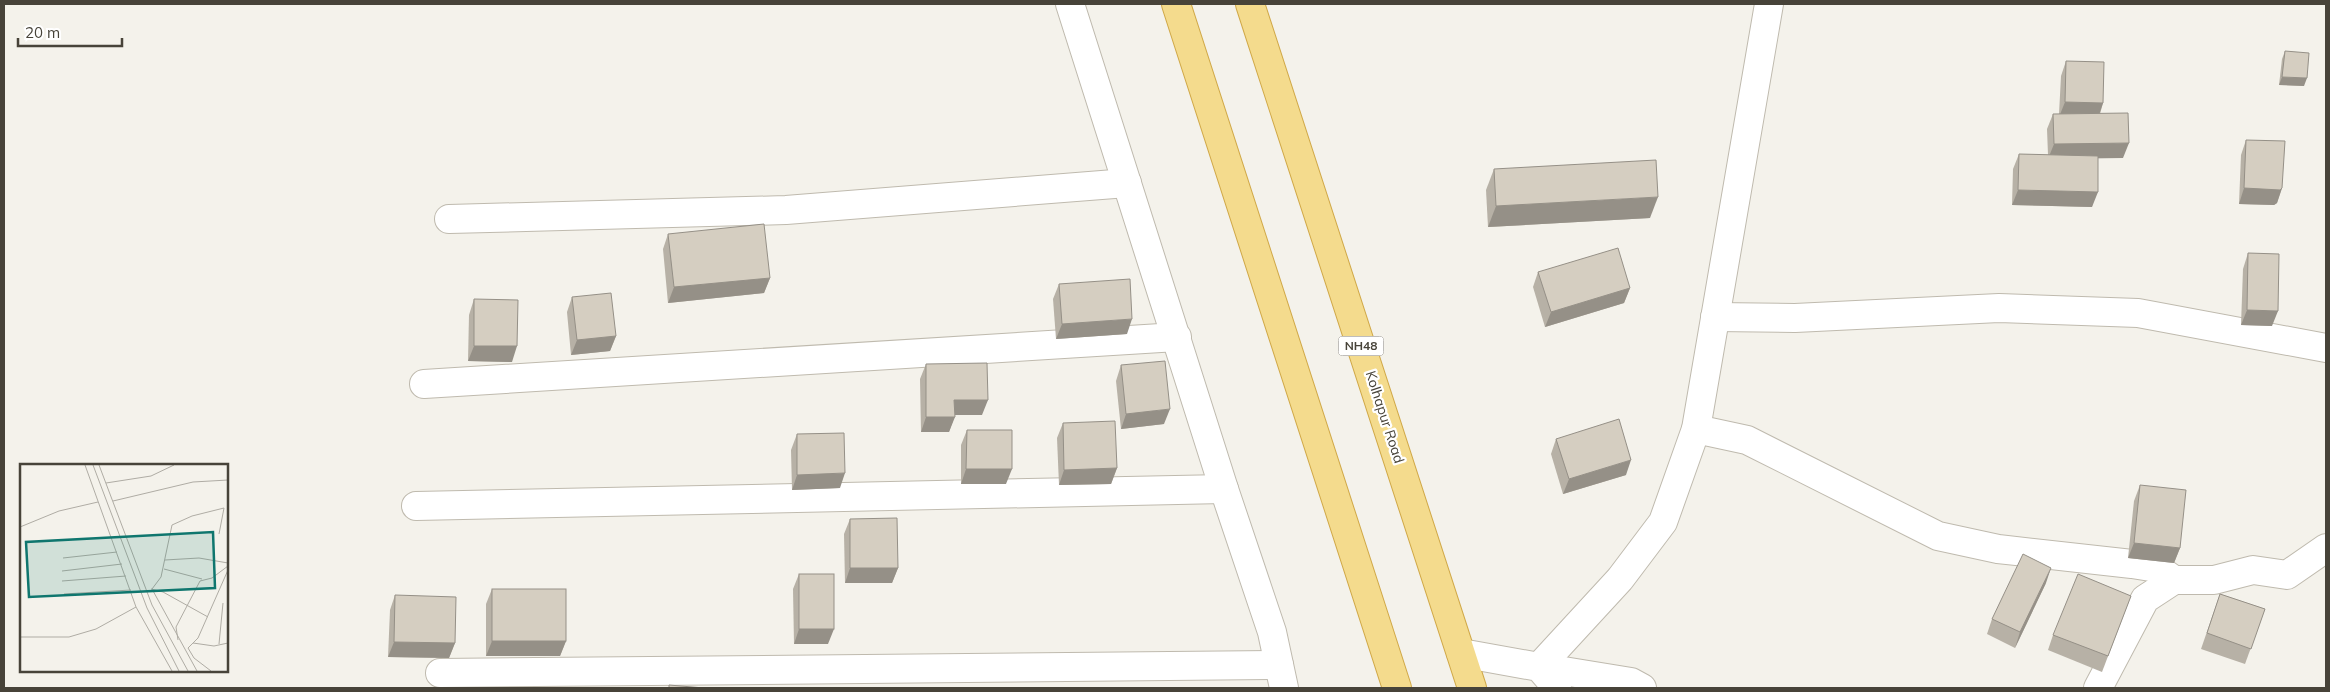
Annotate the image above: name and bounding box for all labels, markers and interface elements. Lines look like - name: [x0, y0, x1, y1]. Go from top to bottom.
- scale bar: [18, 15, 121, 47]
- text: 20 m: [25, 23, 60, 42]
- road number: NH48: [1338, 336, 1384, 356]
- street label: Kolhapur Road: [1362, 368, 1408, 466]
- inset map: [20, 464, 228, 672]

